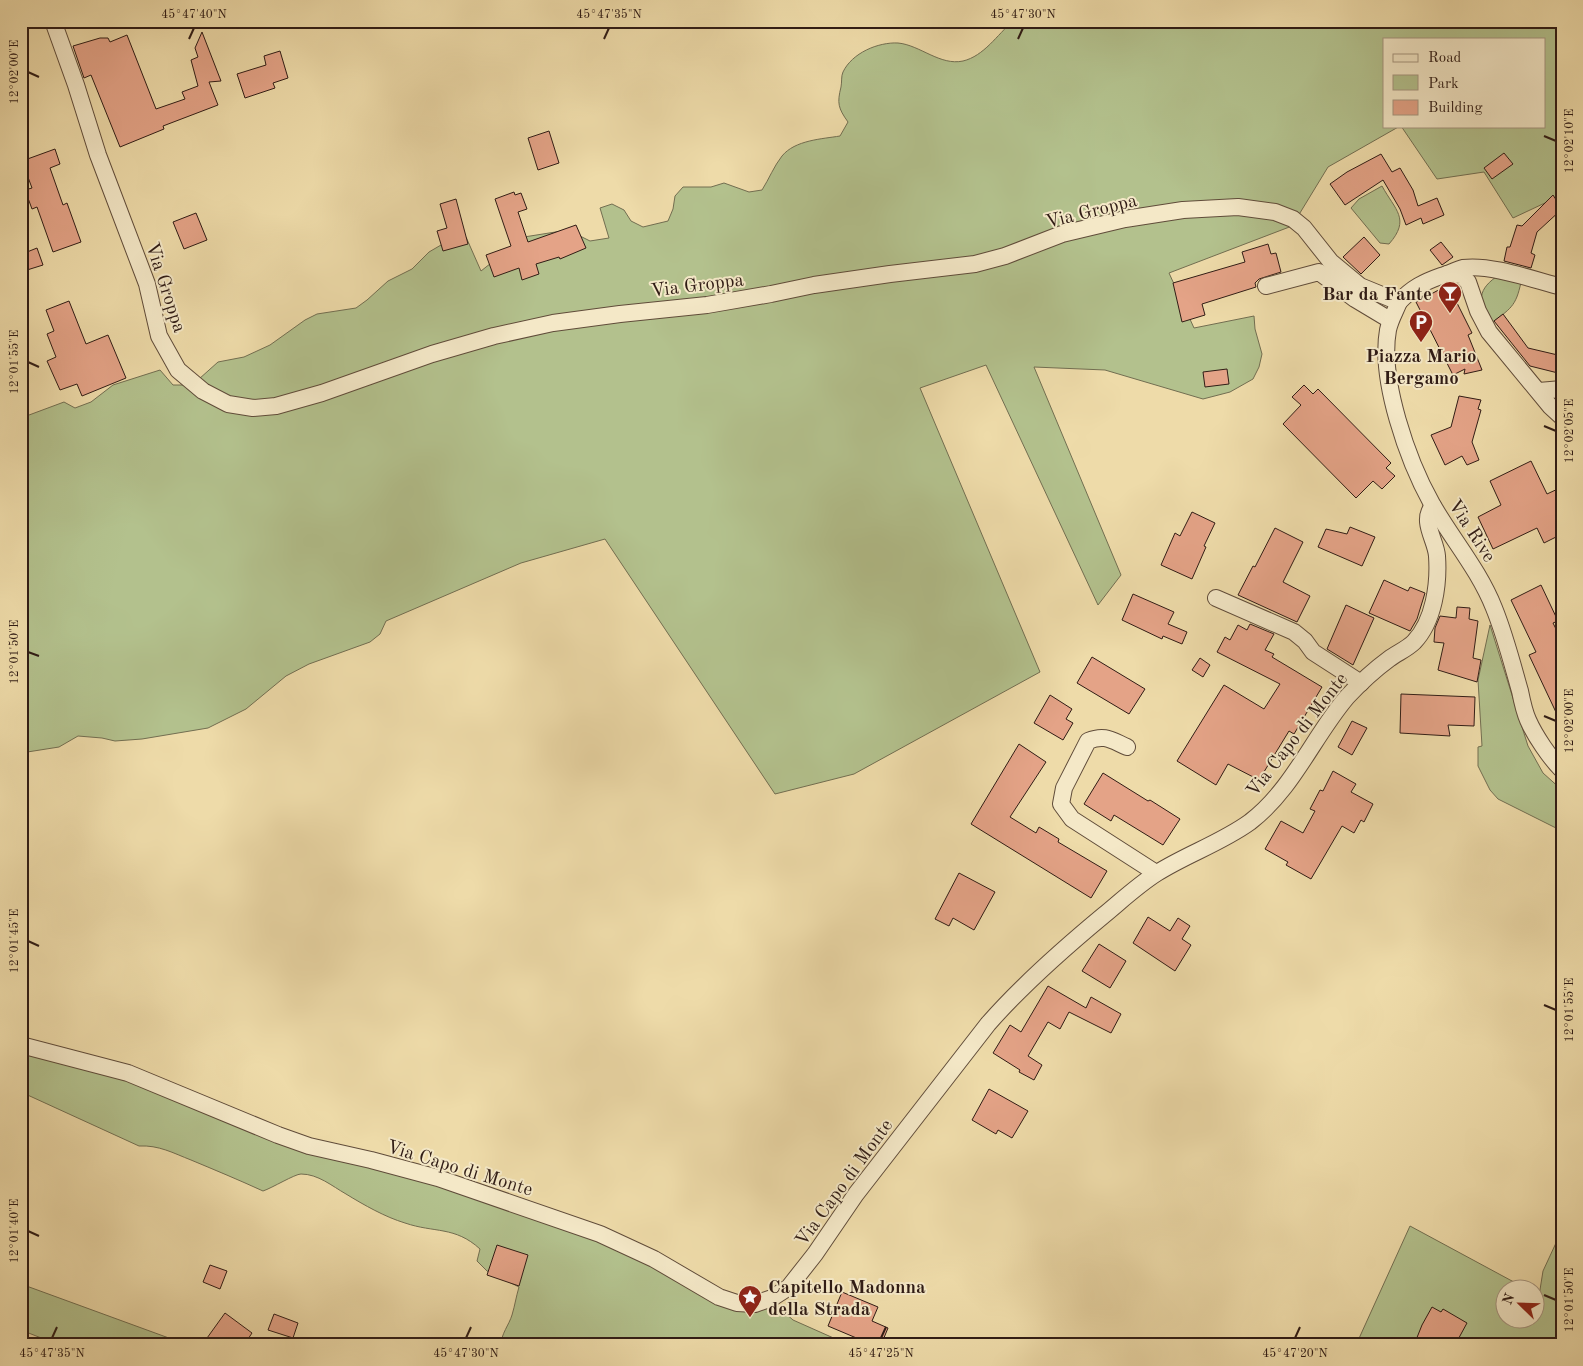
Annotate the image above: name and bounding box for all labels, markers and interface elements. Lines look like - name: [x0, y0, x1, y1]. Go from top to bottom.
- text: 45°47'40"N: [161, 8, 227, 21]
- text: 45°47'35"N: [576, 8, 642, 21]
- text: 45°47'30"N: [990, 8, 1056, 21]
- legend: [1383, 38, 1546, 128]
- text: 12°02'00"E: [9, 40, 21, 104]
- text: Road: [1428, 51, 1462, 66]
- text: Park: [1428, 77, 1459, 92]
- text: Building: [1428, 101, 1483, 116]
- text: 12°02'10"E: [1564, 109, 1576, 173]
- street label: Via Groppa: [1044, 192, 1140, 233]
- street label: Via Groppa: [141, 240, 188, 336]
- street label: Via Groppa: [650, 271, 746, 302]
- bar icon: Bar da Fante: [1437, 280, 1463, 314]
- place label: Bar da Fante: [1322, 286, 1432, 305]
- parking icon: Piazza Mario Bergamo: [1408, 309, 1434, 343]
- text: 12°01'55"E: [8, 330, 21, 394]
- place label: Piazza Mario Bergamo: [1365, 348, 1477, 389]
- text: 12°02'05"E: [1563, 399, 1576, 463]
- street label: Via Rive: [1444, 497, 1498, 566]
- text: 12°01'50"E: [8, 620, 21, 684]
- street label: Via Capo di Monte: [1244, 670, 1352, 801]
- text: 12°02'00"E: [1564, 689, 1576, 753]
- text: 12°01'45"E: [8, 909, 21, 973]
- text: 12°01'55"E: [1563, 978, 1576, 1042]
- street label: Via Capo di Monte: [793, 1117, 897, 1250]
- street label: Via Capo di Monte: [384, 1138, 535, 1201]
- text: 12°01'40"E: [9, 1199, 21, 1263]
- text: 12°01'50"E: [1563, 1268, 1576, 1332]
- north arrow: [1496, 1278, 1546, 1328]
- place label: Capitello Madonna della Strada: [768, 1279, 926, 1320]
- place icon: Capitello Madonna della Strada: [737, 1284, 763, 1318]
- text: N: [1500, 1291, 1518, 1307]
- text: 45°47'35"N: [19, 1347, 85, 1360]
- text: 45°47'30"N: [433, 1347, 499, 1360]
- text: 45°47'25"N: [848, 1347, 914, 1360]
- text: 45°47'20"N: [1262, 1347, 1328, 1360]

